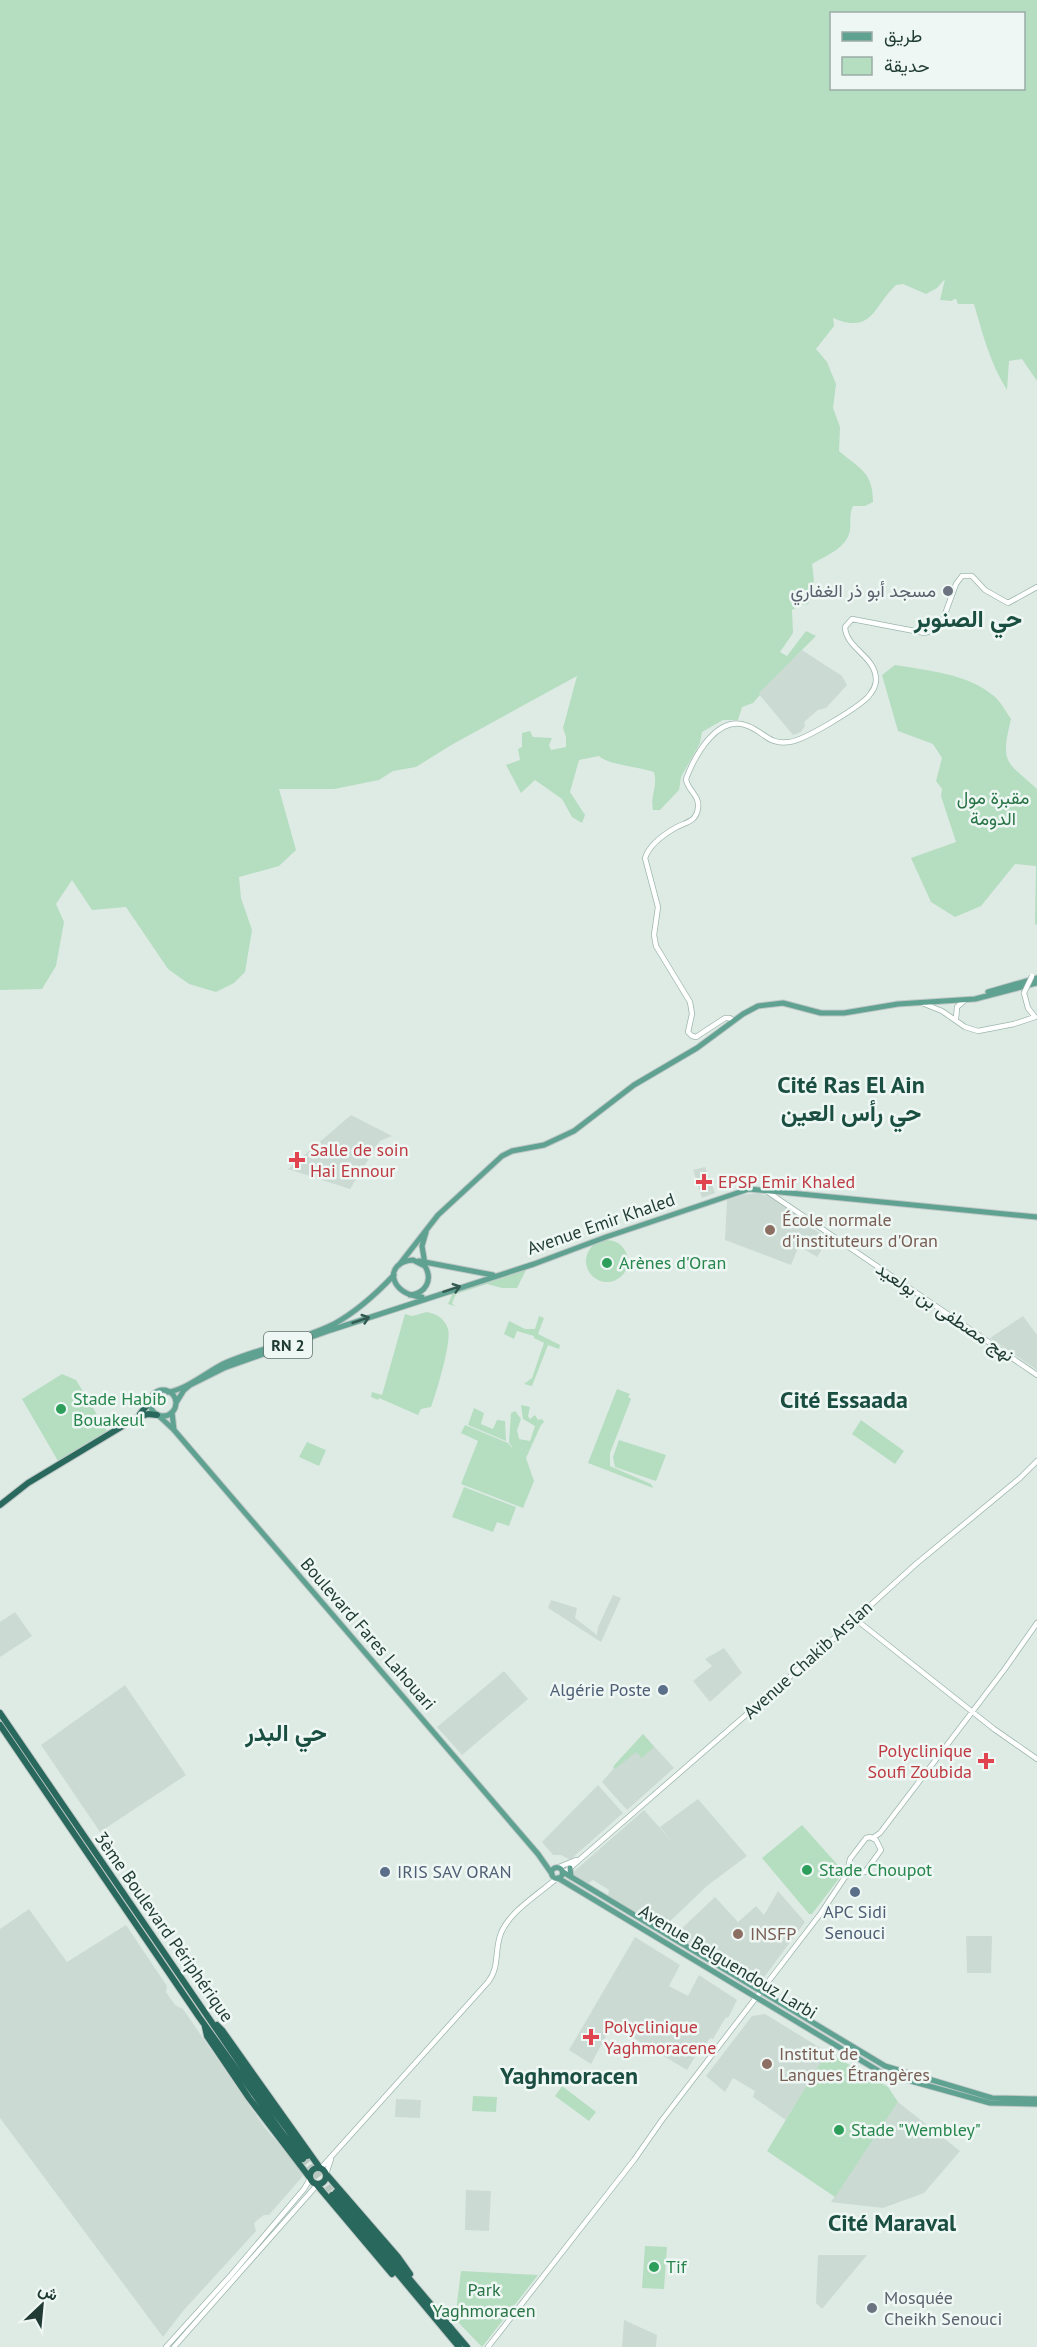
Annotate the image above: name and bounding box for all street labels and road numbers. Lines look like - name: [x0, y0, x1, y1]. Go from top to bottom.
- street label: Avenue Emir Khaled: [524, 1187, 678, 1260]
- street label: نهج مصطفى بن بولعيد: [871, 1257, 1019, 1367]
- road number: RN 2: [264, 1332, 312, 1358]
- street label: Boulevard Fares Lahouari: [296, 1553, 441, 1715]
- street label: Avenue Chakib Arslan: [738, 1596, 877, 1724]
- street label: 3ème Boulevard Périphérique: [90, 1827, 239, 2026]
- street label: Avenue Belguendouz Larbi: [635, 1899, 822, 2024]

